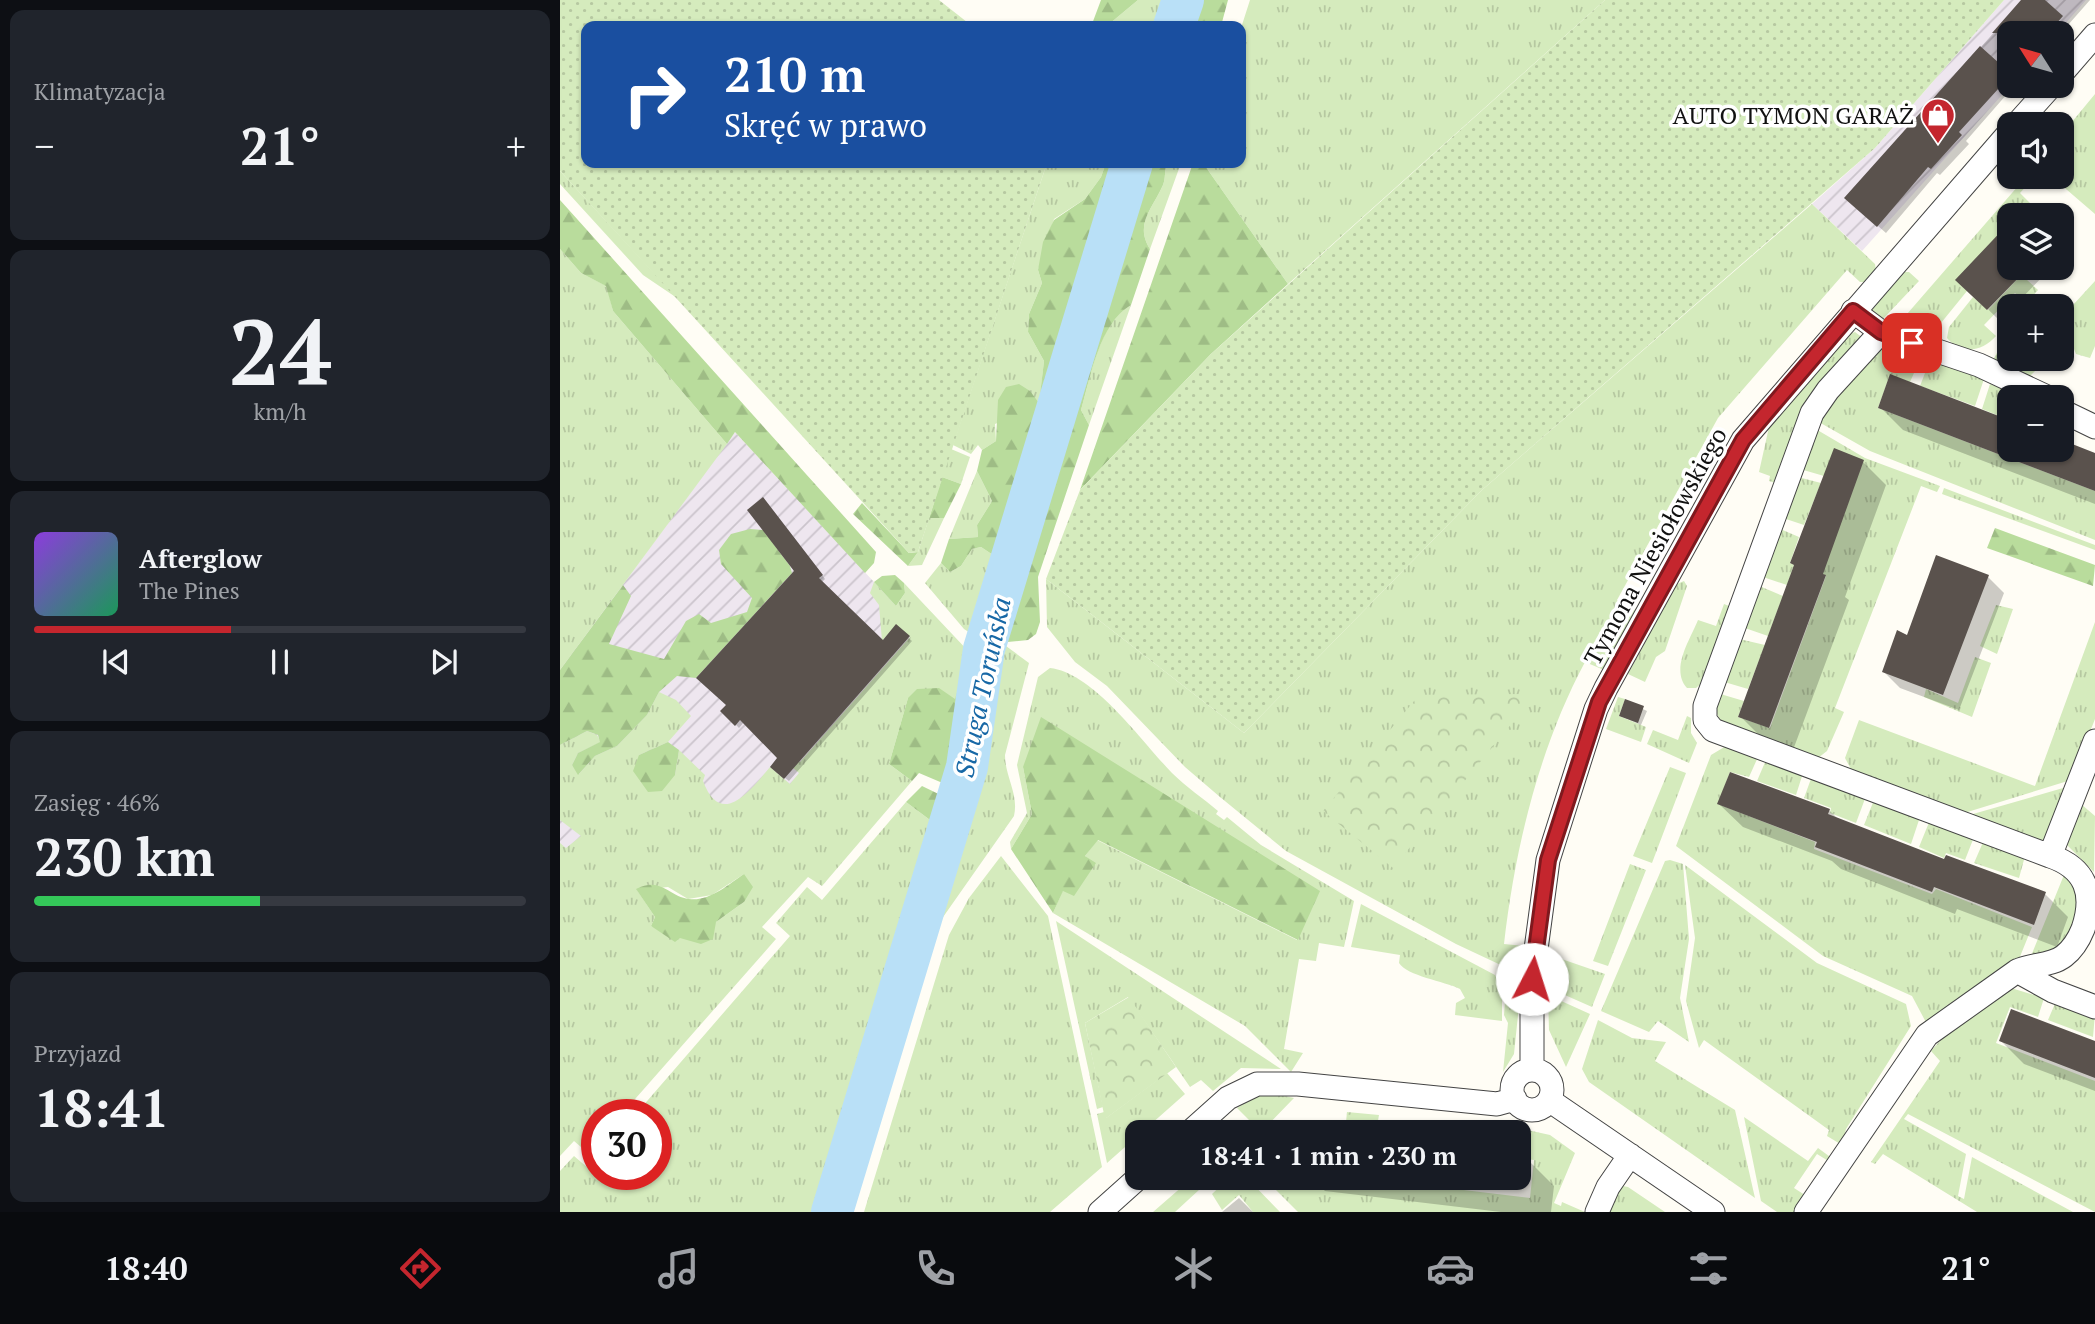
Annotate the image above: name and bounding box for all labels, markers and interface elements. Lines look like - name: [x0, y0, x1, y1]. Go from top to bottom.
- north arrow: [1997, 21, 2074, 98]
- map controls: [1997, 21, 2074, 462]
- text: 210 m: [724, 41, 866, 106]
- icon: right: [609, 49, 700, 140]
- text: Klimatyzacja: [34, 76, 166, 107]
- shop icon: AUTO TYMON GARAŻ: [1919, 96, 1957, 145]
- place label: AUTO TYMON GARAŻ: [1673, 99, 1914, 131]
- text: Skręć w prawo: [724, 104, 927, 146]
- text: 21°: [240, 111, 320, 180]
- button: sound: [1997, 112, 2074, 189]
- text: −: [34, 121, 54, 171]
- text: +: [506, 121, 526, 171]
- button: layers: [1997, 203, 2074, 280]
- text: 24: [229, 290, 331, 411]
- button: +: [1997, 294, 2074, 371]
- pin: [1882, 313, 1942, 373]
- icon: arrive: [1893, 324, 1931, 362]
- button: −: [1997, 385, 2074, 462]
- text: km/h: [253, 396, 307, 427]
- street label: Tymona Niesiołowskiego: [1576, 421, 1734, 671]
- text: Afterglow: [139, 541, 262, 575]
- text: The Pines: [139, 575, 240, 606]
- water label: Struga Toruńska: [946, 594, 1018, 780]
- icon: previous: [97, 643, 135, 681]
- icon: pause: [261, 643, 299, 681]
- icon: next: [425, 643, 463, 681]
- text: Zasięg · 46%: [34, 787, 160, 818]
- text: 230 km: [34, 822, 215, 891]
- position arrow: [1495, 942, 1569, 1016]
- text: Przyjazd: [34, 1038, 121, 1069]
- text: 18:41: [34, 1073, 169, 1142]
- speed limit sign: 30: [581, 1099, 672, 1190]
- text: 18:41 · 1 min · 230 m: [1199, 1138, 1457, 1172]
- icon: directions: [396, 1244, 445, 1293]
- icon: music: [654, 1244, 703, 1293]
- icon: phone: [911, 1244, 960, 1293]
- icon: climate: [1169, 1244, 1218, 1293]
- icon: car: [1426, 1244, 1475, 1293]
- icon: filters: [1684, 1244, 1733, 1293]
- text: 18:40: [104, 1247, 188, 1289]
- text: 21°: [1941, 1247, 1991, 1289]

